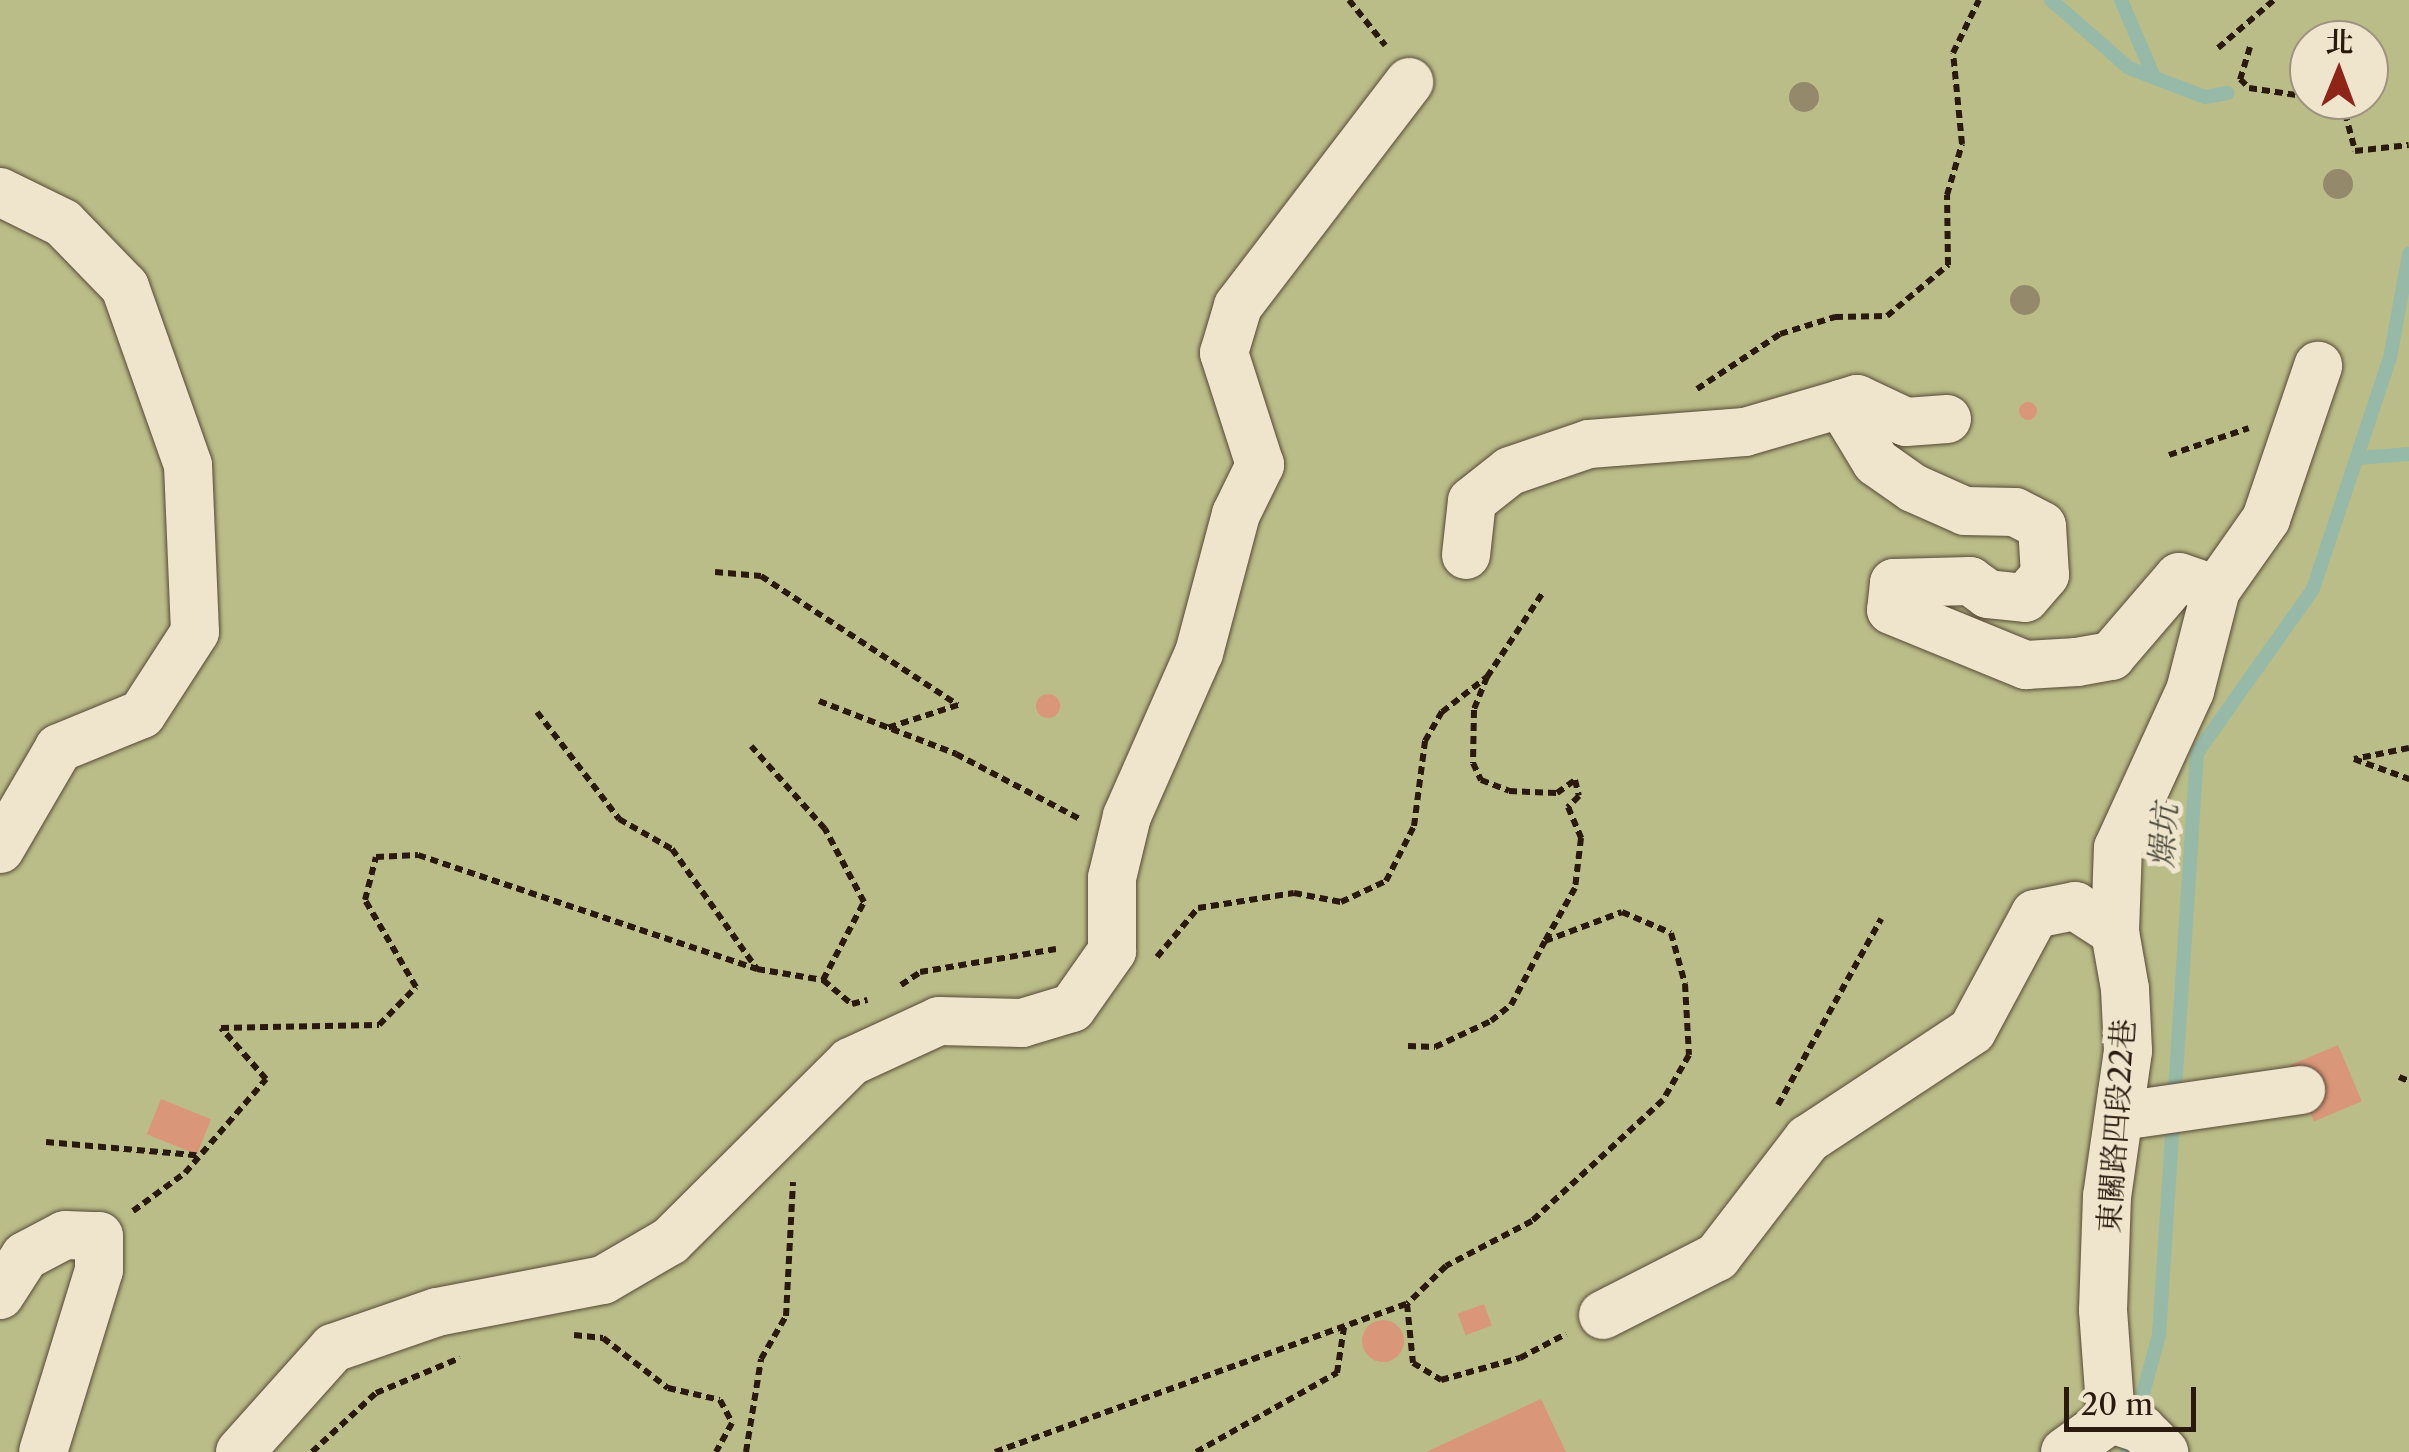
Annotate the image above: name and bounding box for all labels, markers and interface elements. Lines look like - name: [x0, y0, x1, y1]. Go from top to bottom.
- north arrow: [2289, 20, 2389, 120]
- text: 北: [2325, 25, 2354, 59]
- water label: 燥坑: [2143, 803, 2185, 869]
- street label: 東關路四段22巷: [2092, 1018, 2142, 1234]
- scale bar: [2069, 1367, 2202, 1429]
- text: 20 m: [2081, 1386, 2153, 1423]

